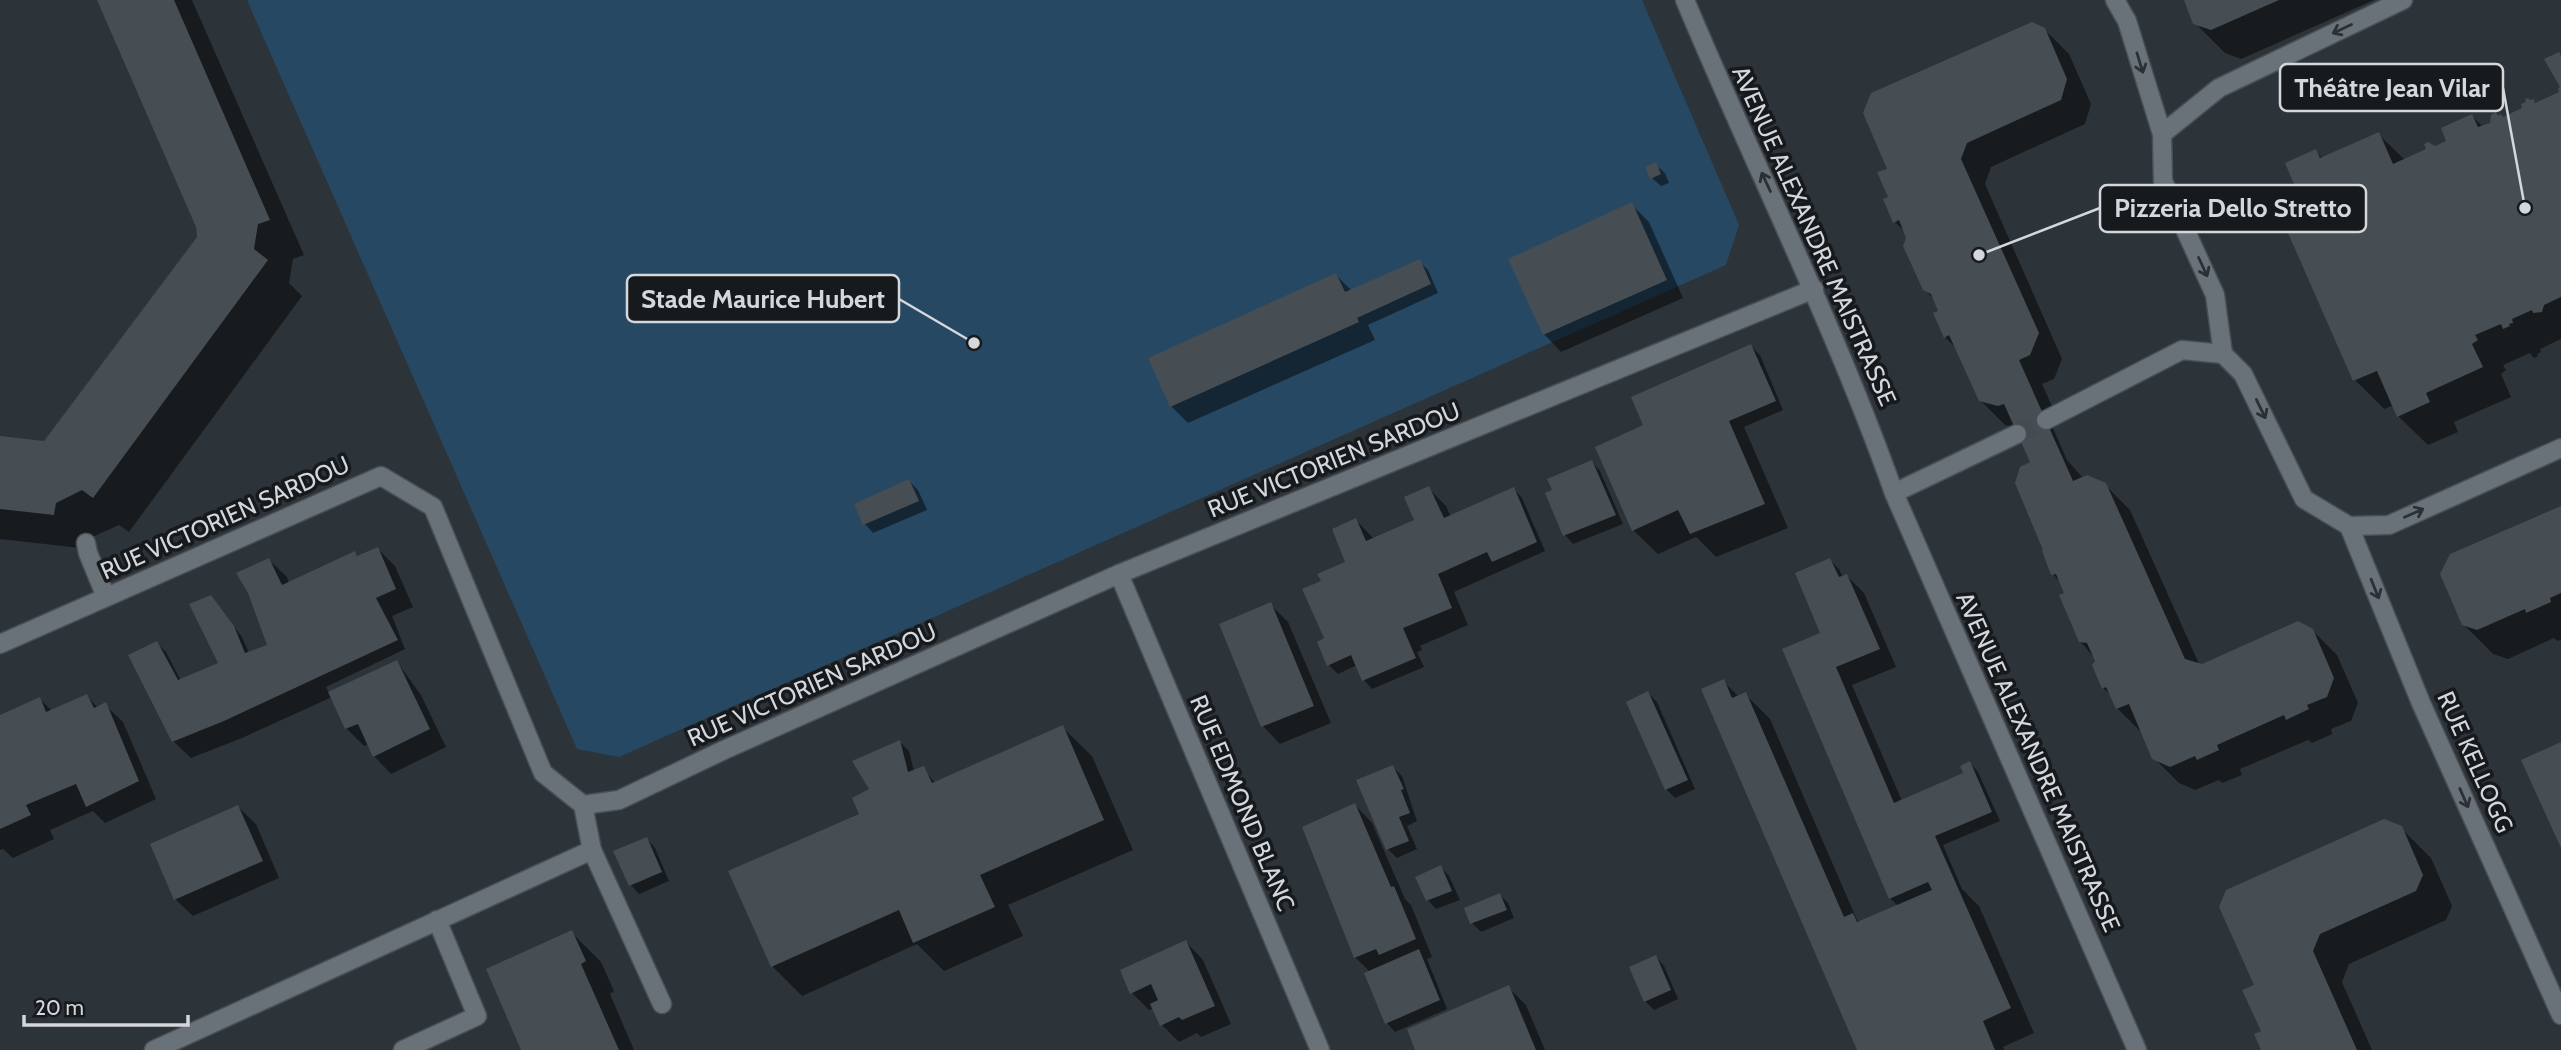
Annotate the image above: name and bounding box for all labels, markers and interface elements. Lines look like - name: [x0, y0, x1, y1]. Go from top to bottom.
- one-way arrow: [2331, 23, 2353, 36]
- one-way arrow: [2134, 52, 2147, 74]
- street label: AVENUE ALEXANDRE MAISTRASSE: [1726, 61, 1903, 410]
- callout: Théâtre Jean Vilar: [2280, 64, 2503, 111]
- text: Théâtre Jean Vilar: [2294, 72, 2490, 104]
- one-way arrow: [1759, 172, 1772, 194]
- callout: Pizzeria Dello Stretto: [2100, 185, 2366, 232]
- text: Pizzeria Dello Stretto: [2114, 192, 2352, 224]
- one-way arrow: [2197, 256, 2210, 278]
- callout: Stade Maurice Hubert: [627, 275, 899, 322]
- text: Stade Maurice Hubert: [641, 283, 885, 315]
- street label: RUE VICTORIEN SARDOU: [1203, 396, 1464, 523]
- one-way arrow: [2254, 398, 2268, 419]
- street label: RUE VICTORIEN SARDOU: [96, 449, 354, 586]
- one-way arrow: [2403, 506, 2425, 519]
- one-way arrow: [2369, 578, 2382, 600]
- street label: AVENUE ALEXANDRE MAISTRASSE: [1950, 587, 2127, 936]
- street label: RUE VICTORIEN SARDOU: [683, 616, 941, 753]
- street label: RUE KELLOGG: [2431, 687, 2520, 837]
- street label: RUE EDMOND BLANC: [1184, 691, 1301, 915]
- one-way arrow: [2458, 787, 2471, 809]
- scale bar: [24, 984, 189, 1028]
- text: 20 m: [35, 995, 84, 1020]

